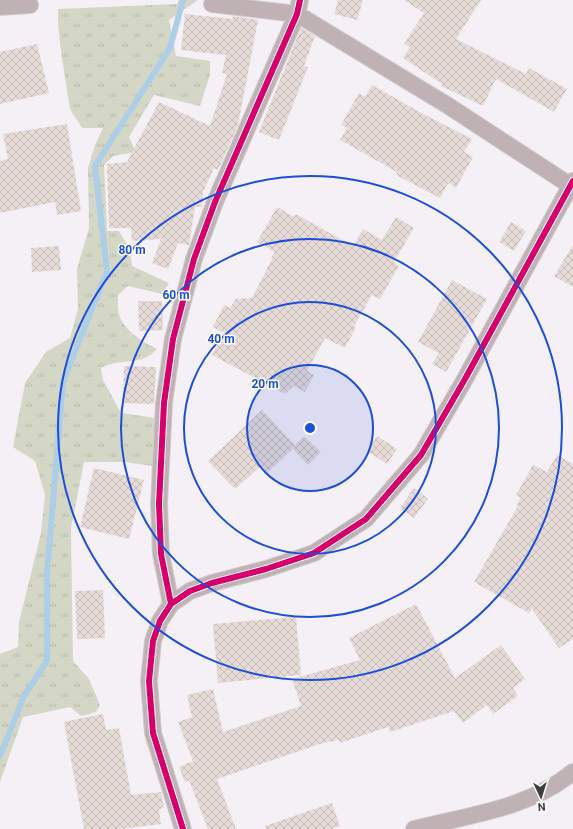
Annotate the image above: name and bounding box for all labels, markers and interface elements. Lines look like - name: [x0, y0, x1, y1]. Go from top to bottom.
- text: 80 m: [118, 243, 146, 257]
- text: 60 m: [162, 288, 190, 302]
- text: 40 m: [207, 332, 235, 346]
- text: 20 m: [251, 377, 279, 391]
- centre of rings: [303, 421, 317, 435]
- north arrow: [521, 777, 561, 817]
- text: N: [537, 800, 546, 813]

